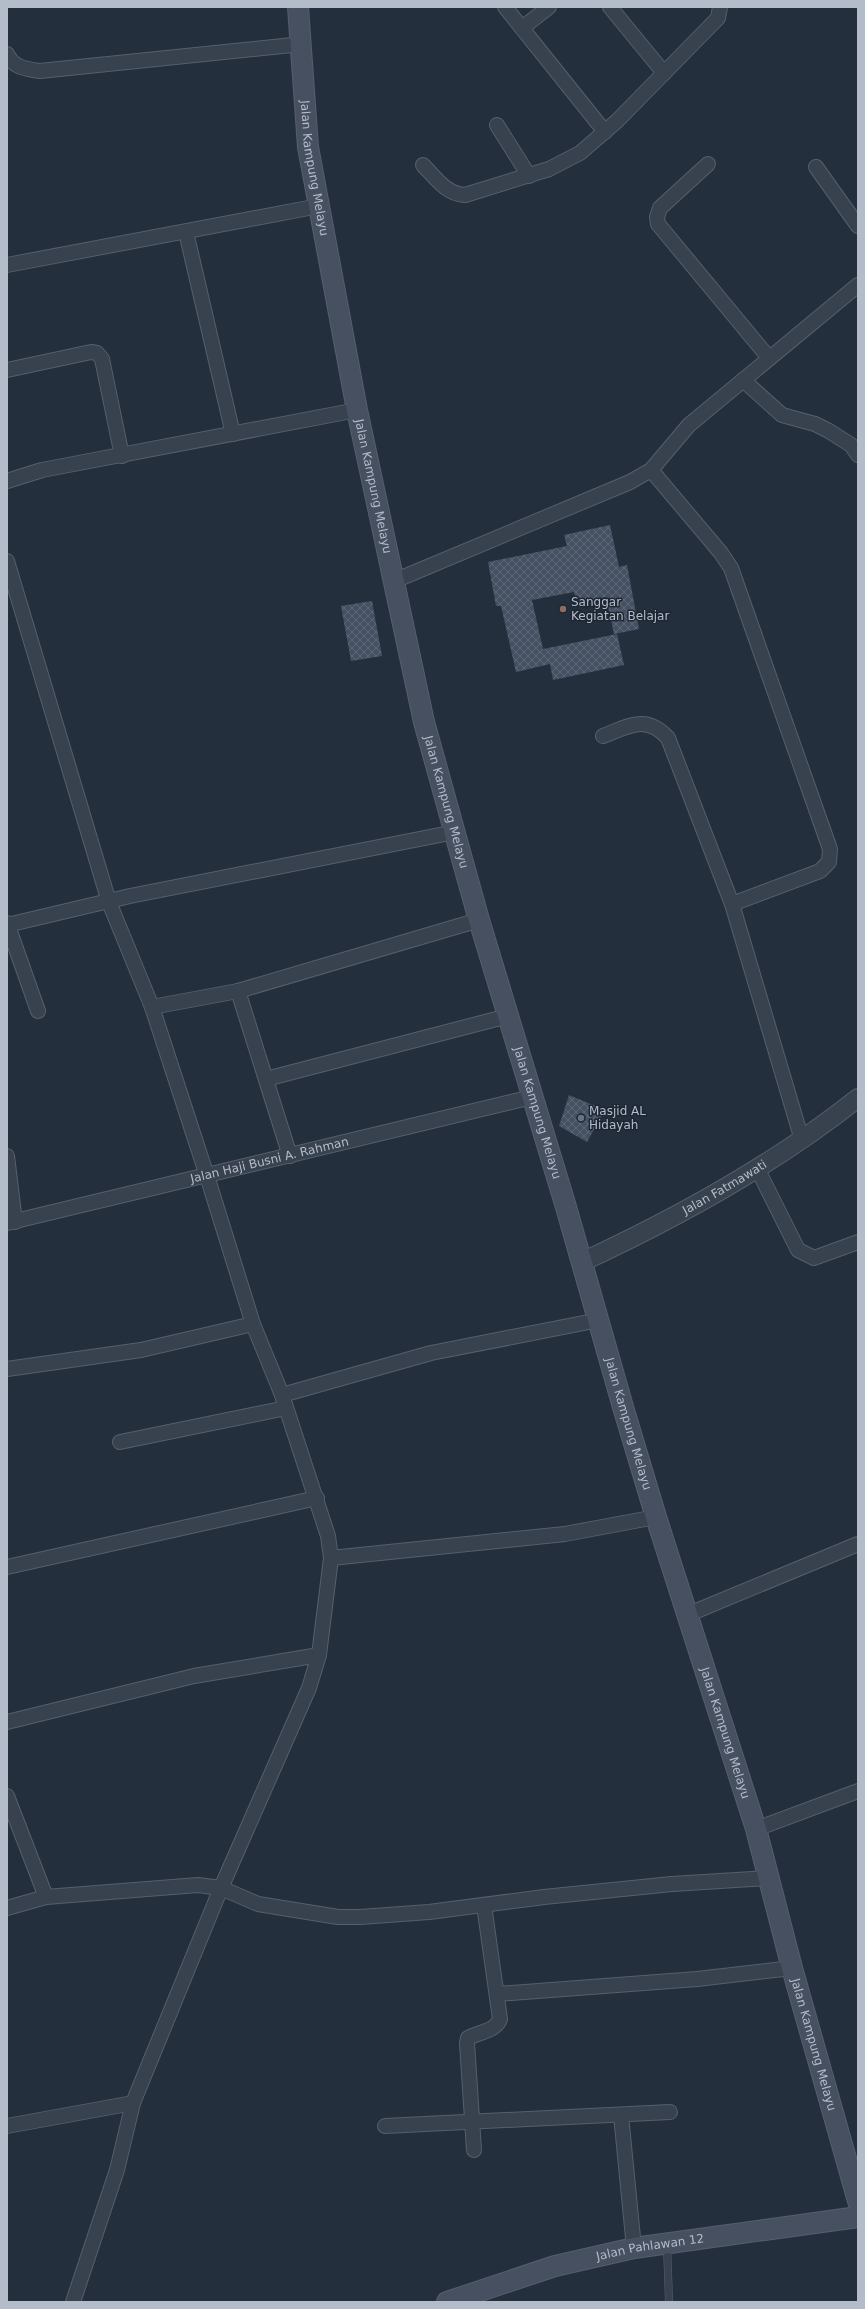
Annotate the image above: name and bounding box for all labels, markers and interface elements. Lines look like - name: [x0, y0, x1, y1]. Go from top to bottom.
- street label: Jalan Kampung Melayu: [298, 99, 331, 237]
- street label: Jalan Kampung Melayu: [352, 417, 395, 555]
- place label: Sanggar Kegiatan Belajar: [571, 595, 669, 623]
- marker: Sanggar Kegiatan Belajar: [558, 604, 568, 614]
- street label: Jalan Kampung Melayu: [421, 733, 471, 870]
- street label: Jalan Kampung Melayu: [511, 1044, 564, 1181]
- place label: Masjid AL Hidayah: [589, 1104, 646, 1132]
- marker: Masjid AL Hidayah: [576, 1113, 586, 1123]
- street label: Jalan Haji Busni A. Rahman: [188, 1134, 350, 1186]
- street label: Jalan Fatmawati: [679, 1157, 769, 1218]
- street label: Jalan Kampung Melayu: [602, 1355, 654, 1492]
- street label: Jalan Kampung Melayu: [697, 1665, 753, 1800]
- street label: Jalan Kampung Melayu: [788, 1976, 839, 2113]
- street label: Jalan Pahlawan 12: [594, 2231, 705, 2264]

